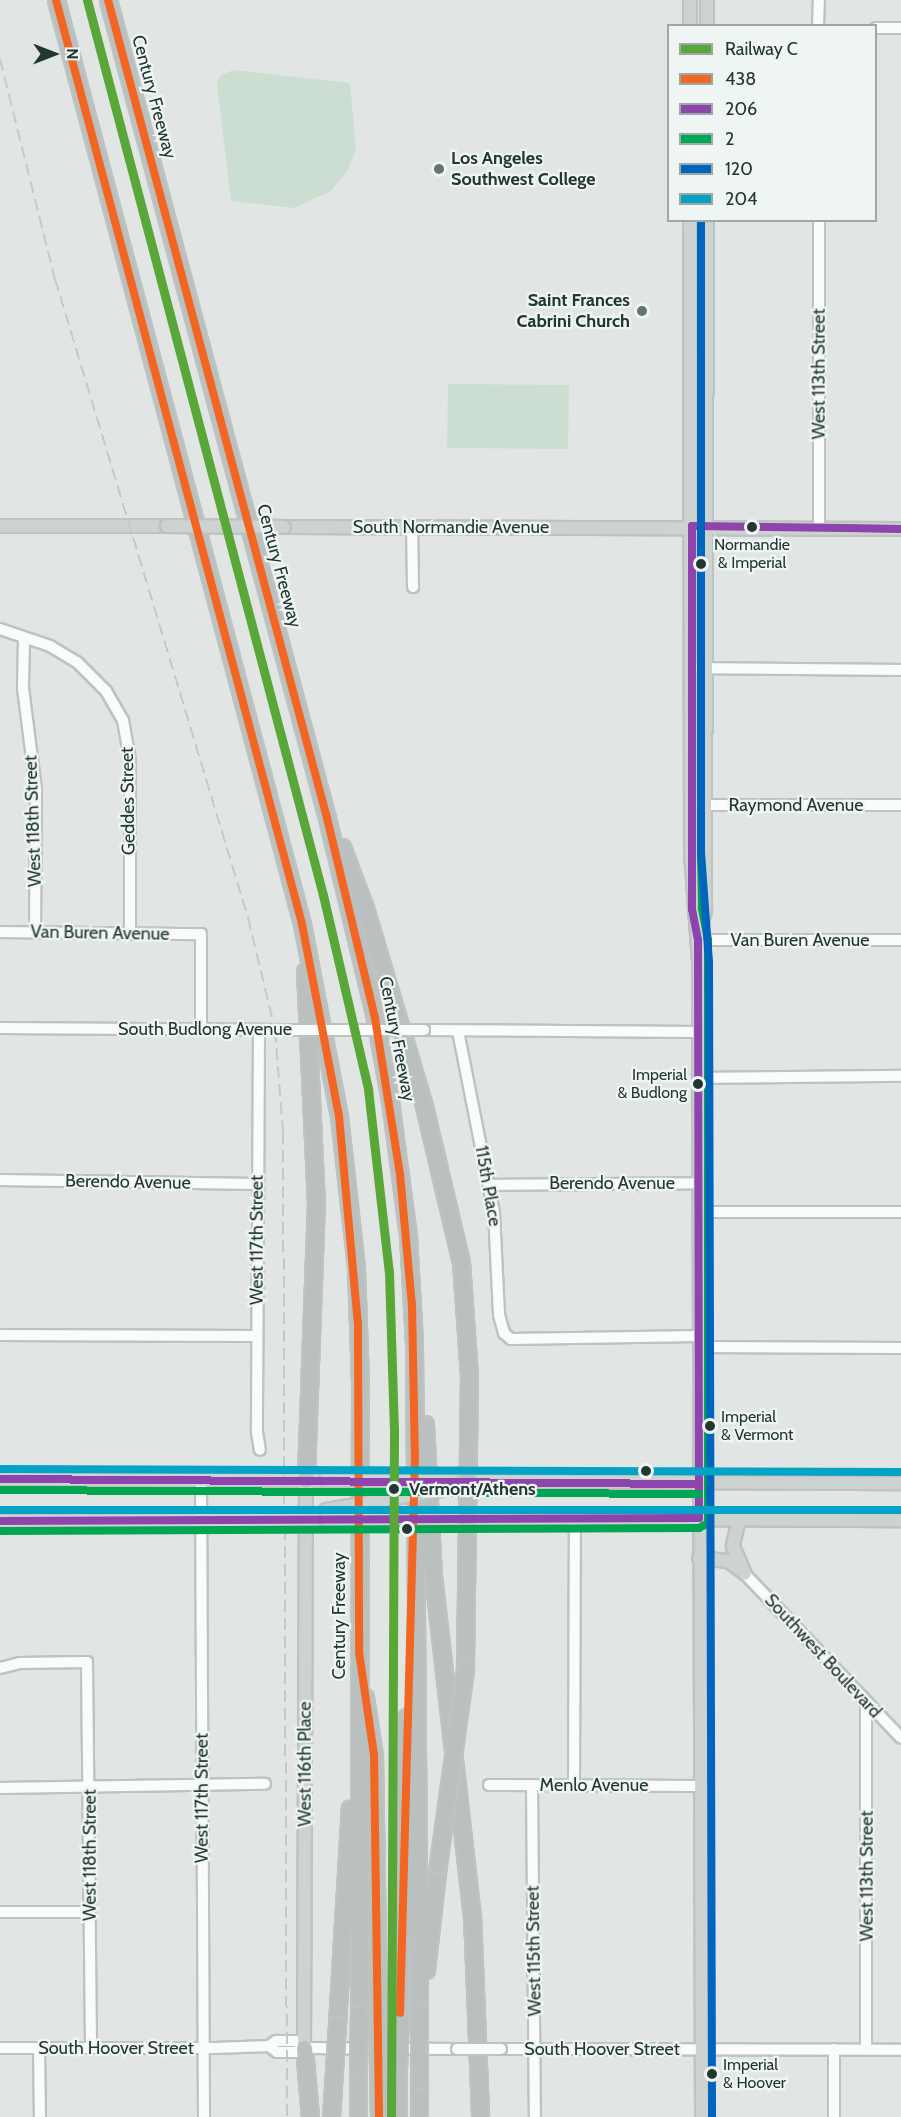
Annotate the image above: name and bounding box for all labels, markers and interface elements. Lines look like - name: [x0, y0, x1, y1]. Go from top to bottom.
- north arrow: [24, 24, 84, 84]
- legend: [667, 24, 877, 222]
- street label: Century Freeway: [127, 33, 181, 161]
- text: Railway C: [725, 38, 798, 60]
- text: N: [63, 48, 82, 60]
- text: 438: [725, 68, 756, 90]
- text: 206: [725, 98, 757, 120]
- text: 2: [725, 128, 734, 150]
- place label: Los Angeles Southwest College: [451, 148, 596, 190]
- text: 120: [725, 158, 753, 180]
- marker: Los Angeles Southwest College: [432, 162, 446, 176]
- text: 204: [725, 188, 757, 210]
- place label: Saint Frances Cabrini Church: [517, 290, 630, 332]
- marker: Saint Frances Cabrini Church: [635, 304, 649, 318]
- street label: West 113th Street: [808, 309, 830, 439]
- street label: Century Freeway: [252, 502, 306, 630]
- street label: South Normandie Avenue: [353, 516, 549, 538]
- marker: Normandie & Imperial: [746, 521, 758, 533]
- place label: Normandie & Imperial: [714, 535, 790, 573]
- unlabelled marker: [695, 558, 707, 570]
- street label: Geddes Street: [116, 747, 140, 855]
- street label: West 118th Street: [20, 755, 46, 887]
- street label: Raymond Avenue: [729, 794, 863, 816]
- street label: Van Buren Avenue: [30, 921, 170, 945]
- street label: Van Buren Avenue: [731, 929, 869, 951]
- street label: Century Freeway: [374, 975, 420, 1103]
- street label: South Budlong Avenue: [118, 1018, 292, 1040]
- place label: Imperial & Budlong: [617, 1065, 687, 1103]
- marker: Imperial & Budlong: [692, 1078, 704, 1090]
- street label: 115th Place: [470, 1144, 506, 1228]
- street label: Berendo Avenue: [65, 1170, 191, 1194]
- street label: Berendo Avenue: [549, 1172, 675, 1194]
- street label: West 117th Street: [246, 1175, 268, 1305]
- place label: Imperial & Vermont: [721, 1407, 793, 1445]
- marker: Imperial & Vermont: [704, 1420, 716, 1432]
- unlabelled marker: [640, 1465, 652, 1477]
- place label: Vermont/Athens: [409, 1478, 536, 1500]
- marker: Vermont/Athens: [384, 1479, 404, 1499]
- unlabelled marker: [401, 1523, 413, 1535]
- street label: Century Freeway: [328, 1552, 350, 1680]
- street label: Southwest Boulevard: [760, 1590, 886, 1722]
- street label: West 116th Place: [294, 1701, 316, 1827]
- street label: West 117th Street: [191, 1733, 213, 1863]
- street label: Menlo Avenue: [540, 1774, 648, 1796]
- street label: West 118th Street: [79, 1789, 101, 1921]
- street label: West 113th Street: [856, 1811, 878, 1941]
- street label: West 115th Street: [522, 1885, 546, 2017]
- street label: South Hoover Street: [38, 2037, 194, 2059]
- street label: South Hoover Street: [524, 2038, 680, 2060]
- place label: Imperial & Hoover: [723, 2055, 786, 2093]
- marker: Imperial & Hoover: [706, 2068, 718, 2080]

